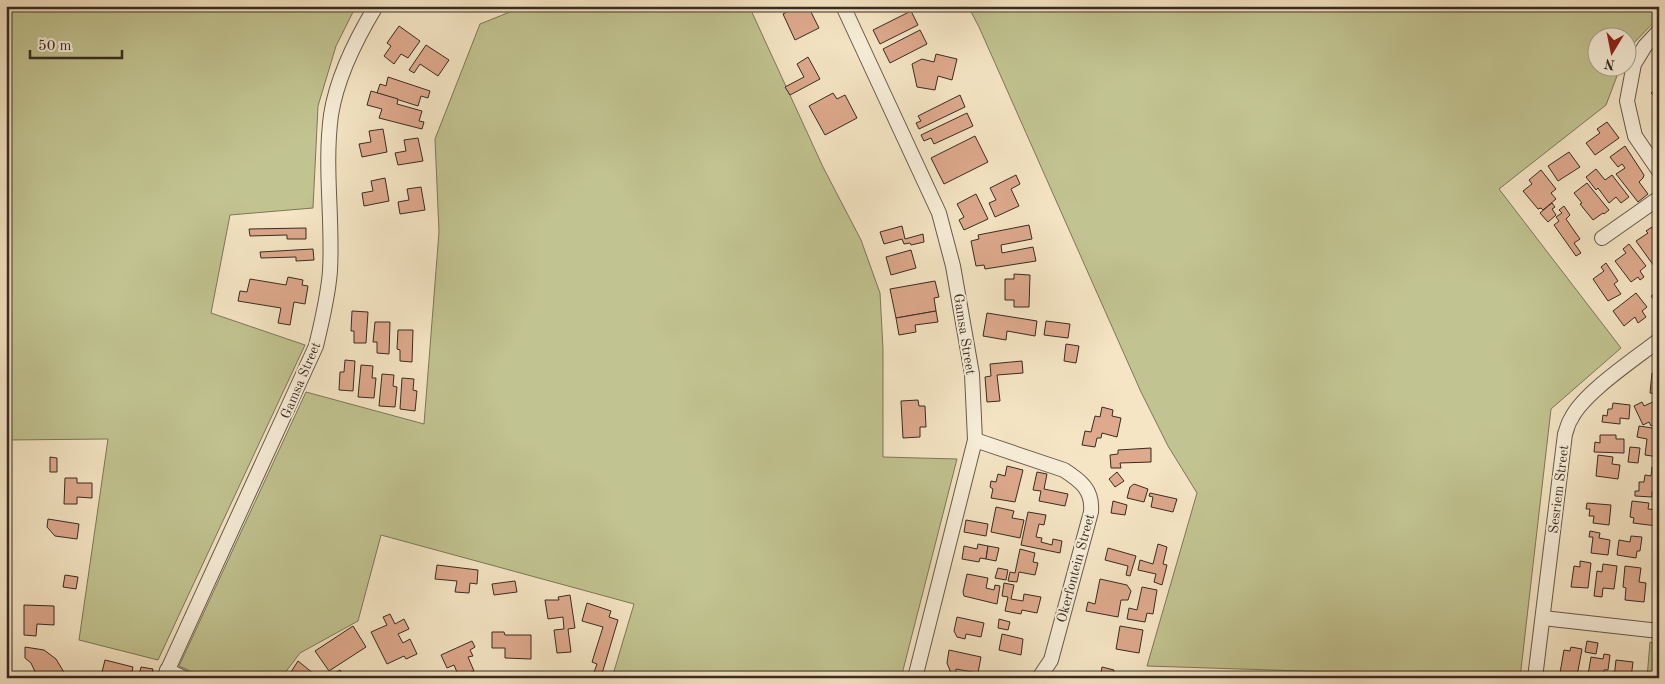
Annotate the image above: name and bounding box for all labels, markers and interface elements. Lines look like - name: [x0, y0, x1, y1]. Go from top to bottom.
- scale bar: [30, 28, 122, 60]
- north arrow: [1588, 28, 1638, 78]
- text: 50 m: [38, 39, 72, 54]
- text: N: [1603, 56, 1616, 72]
- street label: Gamsa Street: [951, 293, 977, 376]
- street label: Gamsa Street: [278, 340, 323, 421]
- street label: Sesriem Street: [1547, 444, 1571, 534]
- street label: Okerfontein Street: [1055, 512, 1097, 624]

